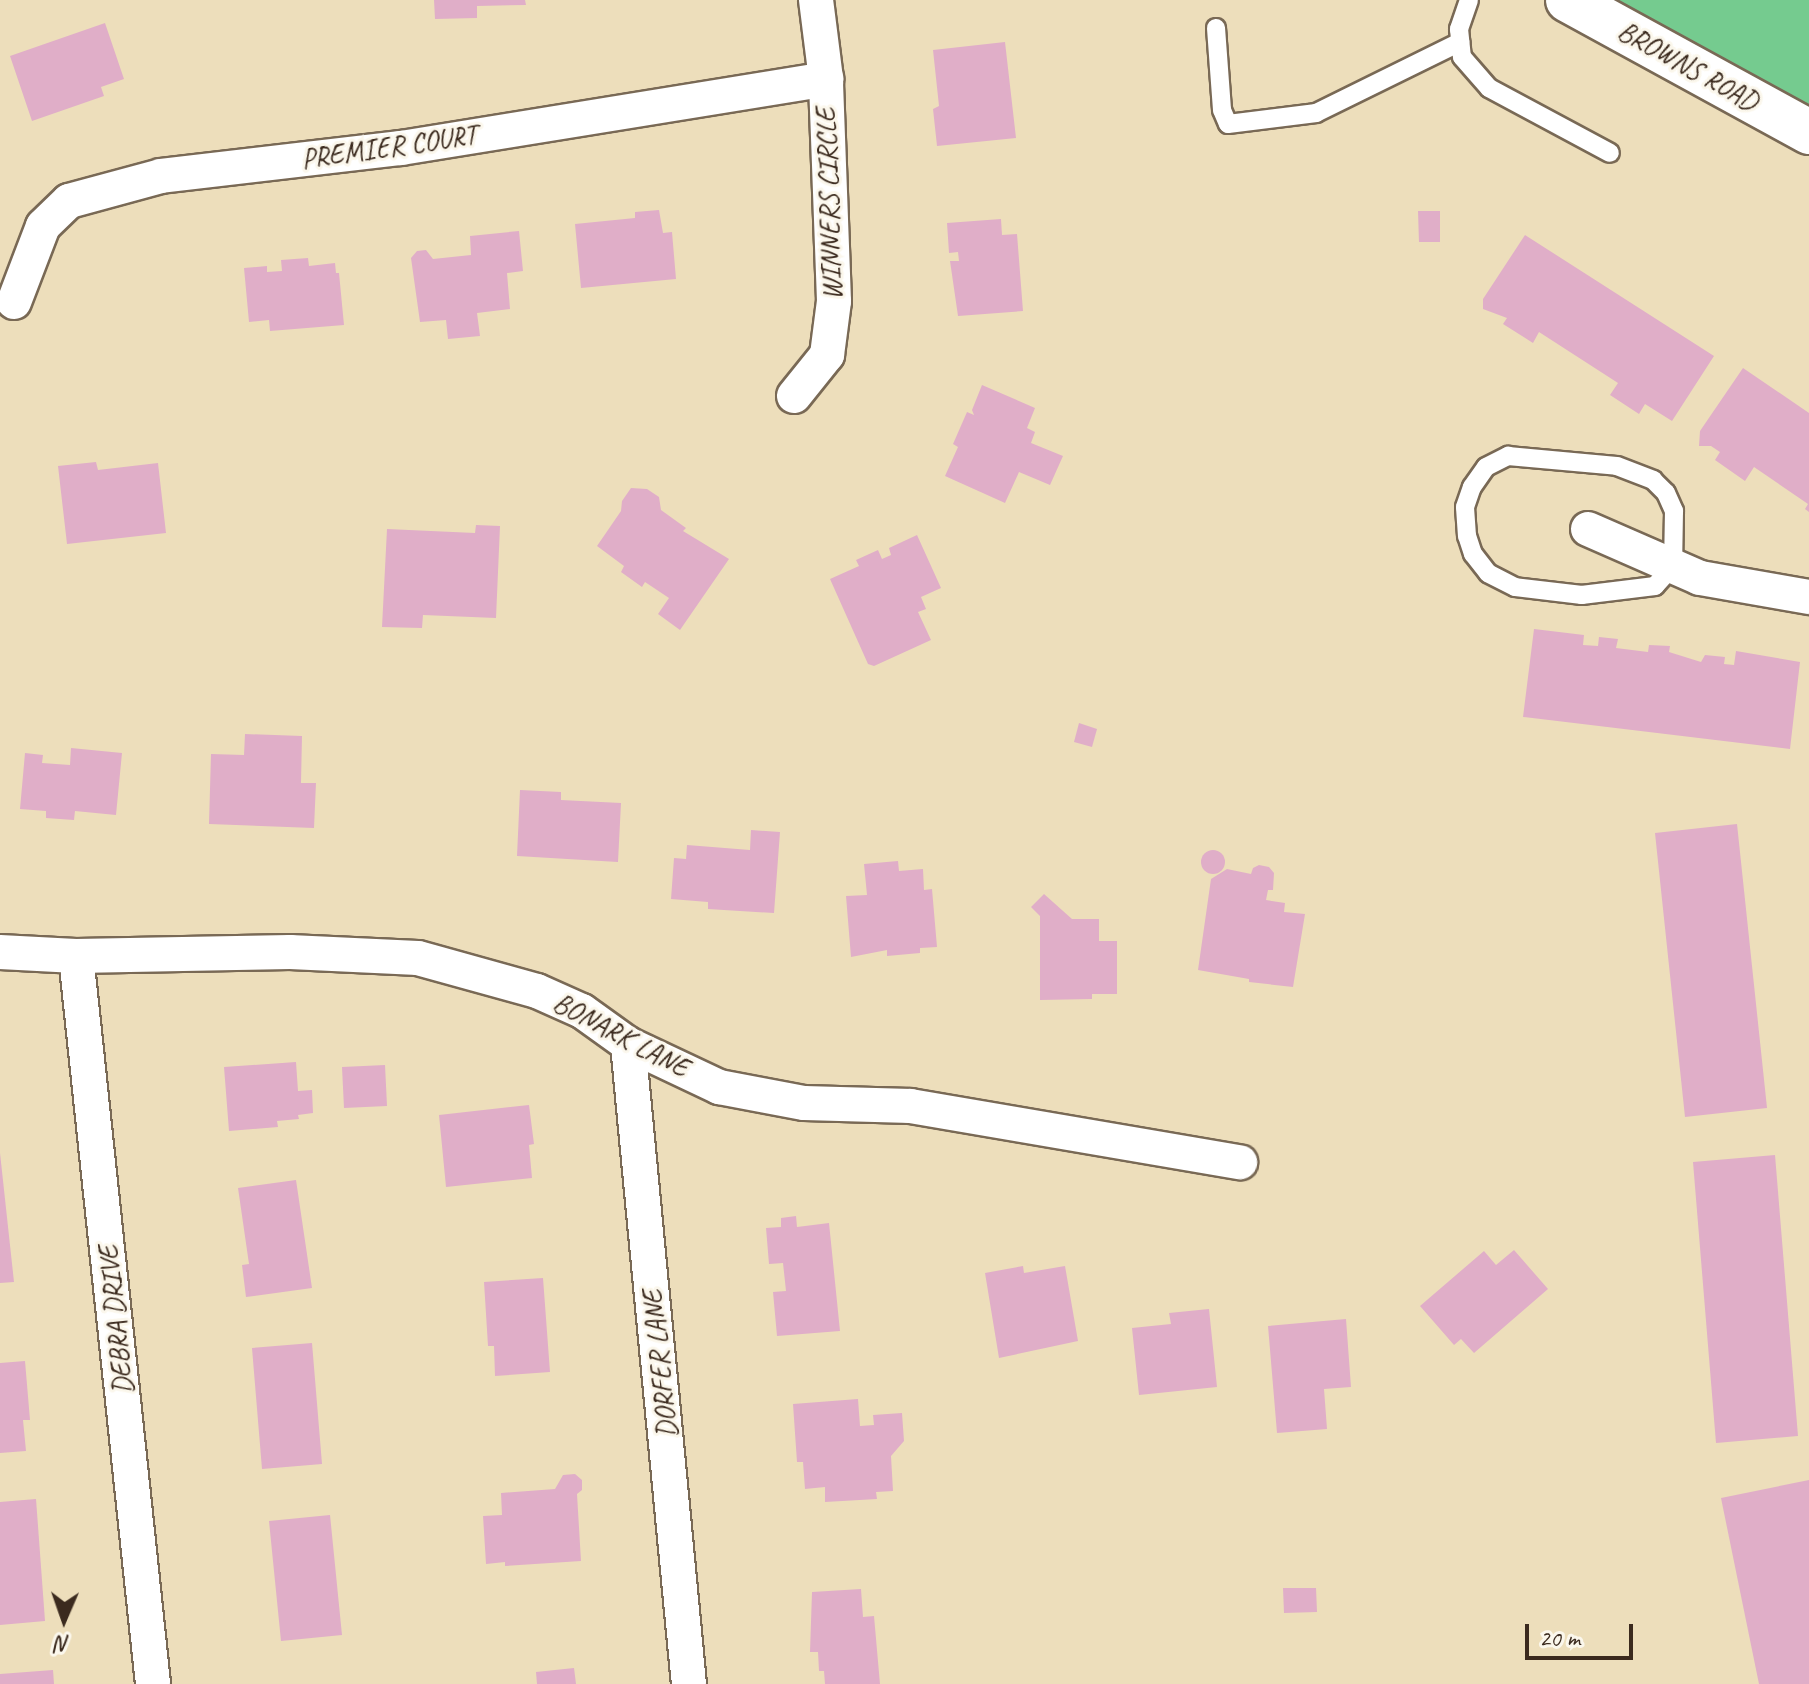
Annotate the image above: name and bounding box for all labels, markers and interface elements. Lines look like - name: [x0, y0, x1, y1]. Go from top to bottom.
- street label: BROWNS ROAD: [1611, 13, 1765, 119]
- street label: WINNERS CIRCLE: [809, 108, 849, 300]
- street label: PREMIER COURT: [299, 118, 479, 176]
- street label: BONARK LANE: [547, 985, 695, 1085]
- street label: DEBRA DRIVE: [91, 1244, 141, 1396]
- street label: DORFER LANE: [635, 1288, 685, 1440]
- north arrow: [24, 1580, 104, 1660]
- scale bar: [1529, 1608, 1637, 1658]
- text: 20 m: [1539, 1623, 1580, 1653]
- text: N: [56, 1630, 70, 1658]

